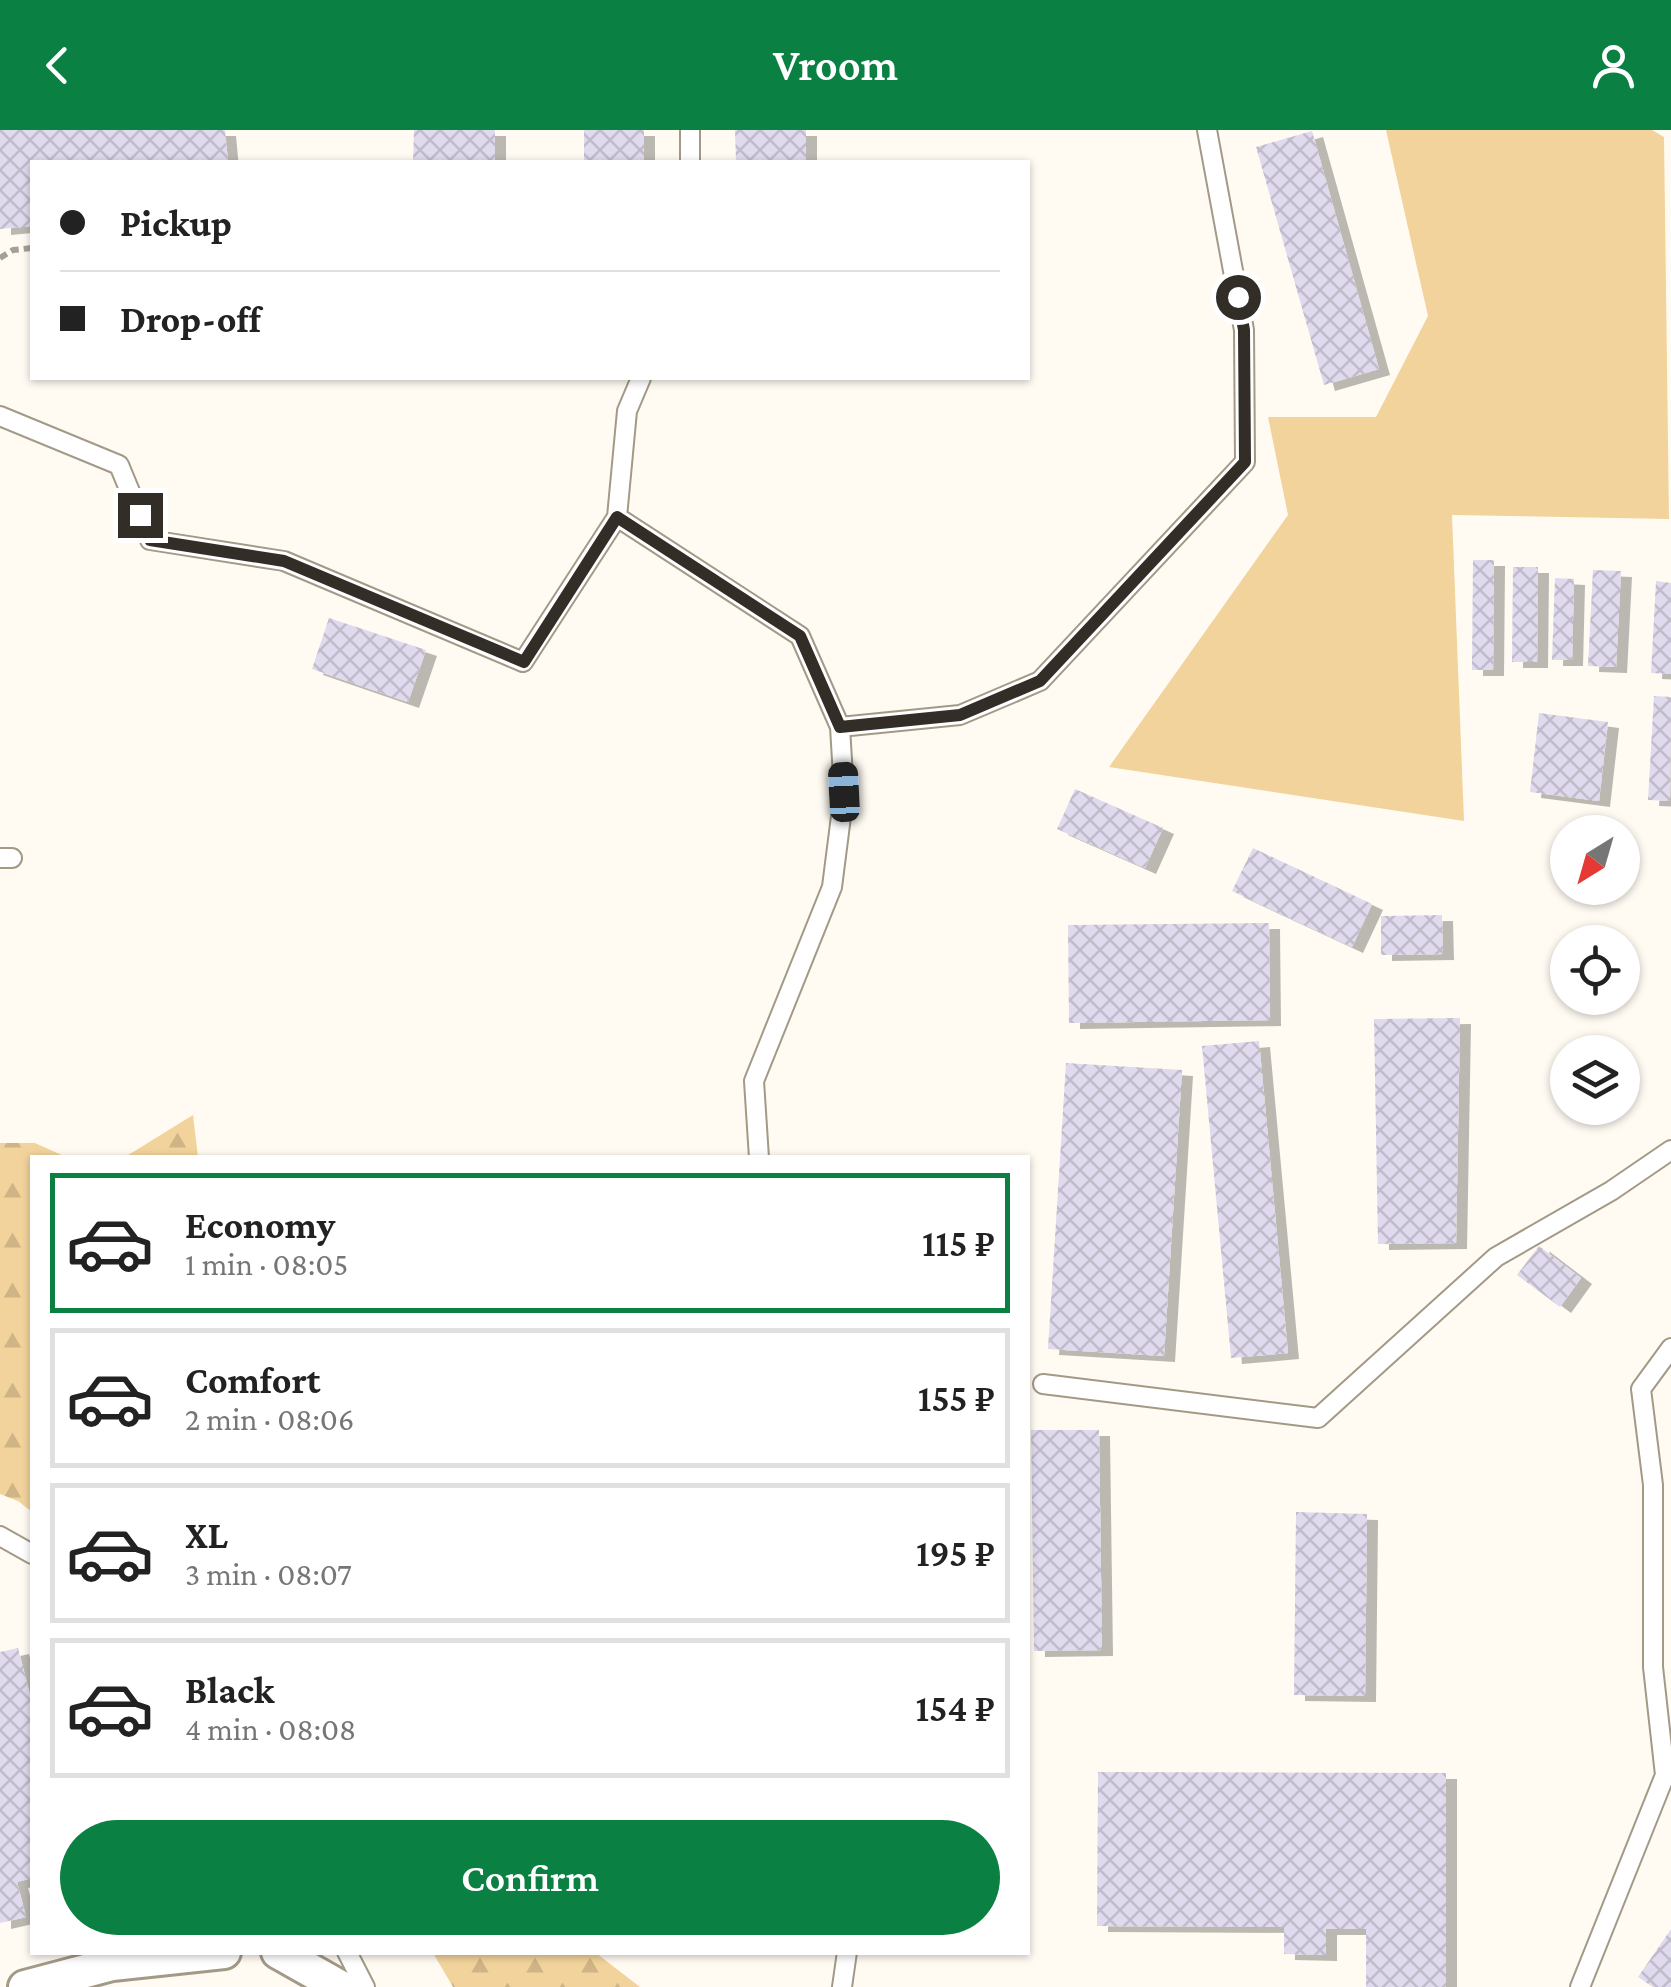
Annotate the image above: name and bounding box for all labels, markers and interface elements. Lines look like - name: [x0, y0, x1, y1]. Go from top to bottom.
- icon: back: [30, 38, 85, 93]
- icon: person: [1586, 38, 1641, 93]
- text: Vroom: [773, 40, 898, 90]
- text: Pickup: [120, 202, 232, 244]
- route start: [1216, 275, 1261, 320]
- text: Drop-off: [120, 298, 261, 340]
- route end: [118, 493, 163, 538]
- car: [827, 761, 861, 823]
- north arrow: [1550, 815, 1640, 905]
- map controls: [1550, 815, 1640, 1125]
- button: locate: [1550, 925, 1640, 1015]
- button: layers: [1550, 1035, 1640, 1125]
- icon: car: [65, 1198, 155, 1288]
- text: Economy: [185, 1204, 335, 1246]
- text: 115 ₽: [922, 1222, 995, 1264]
- text: 1 min · 08:05: [185, 1246, 348, 1282]
- icon: car: [65, 1353, 155, 1443]
- text: Comfort: [185, 1359, 321, 1401]
- text: 155 ₽: [918, 1377, 995, 1419]
- text: 2 min · 08:06: [185, 1401, 354, 1437]
- icon: car: [65, 1508, 155, 1598]
- text: XL: [185, 1514, 228, 1556]
- text: 195 ₽: [916, 1532, 995, 1574]
- text: 3 min · 08:07: [185, 1556, 352, 1592]
- icon: car: [65, 1663, 155, 1753]
- text: Black: [185, 1669, 274, 1711]
- text: 154 ₽: [916, 1687, 995, 1729]
- text: 4 min · 08:08: [185, 1711, 356, 1747]
- button: Confirm: [60, 1820, 1000, 1935]

